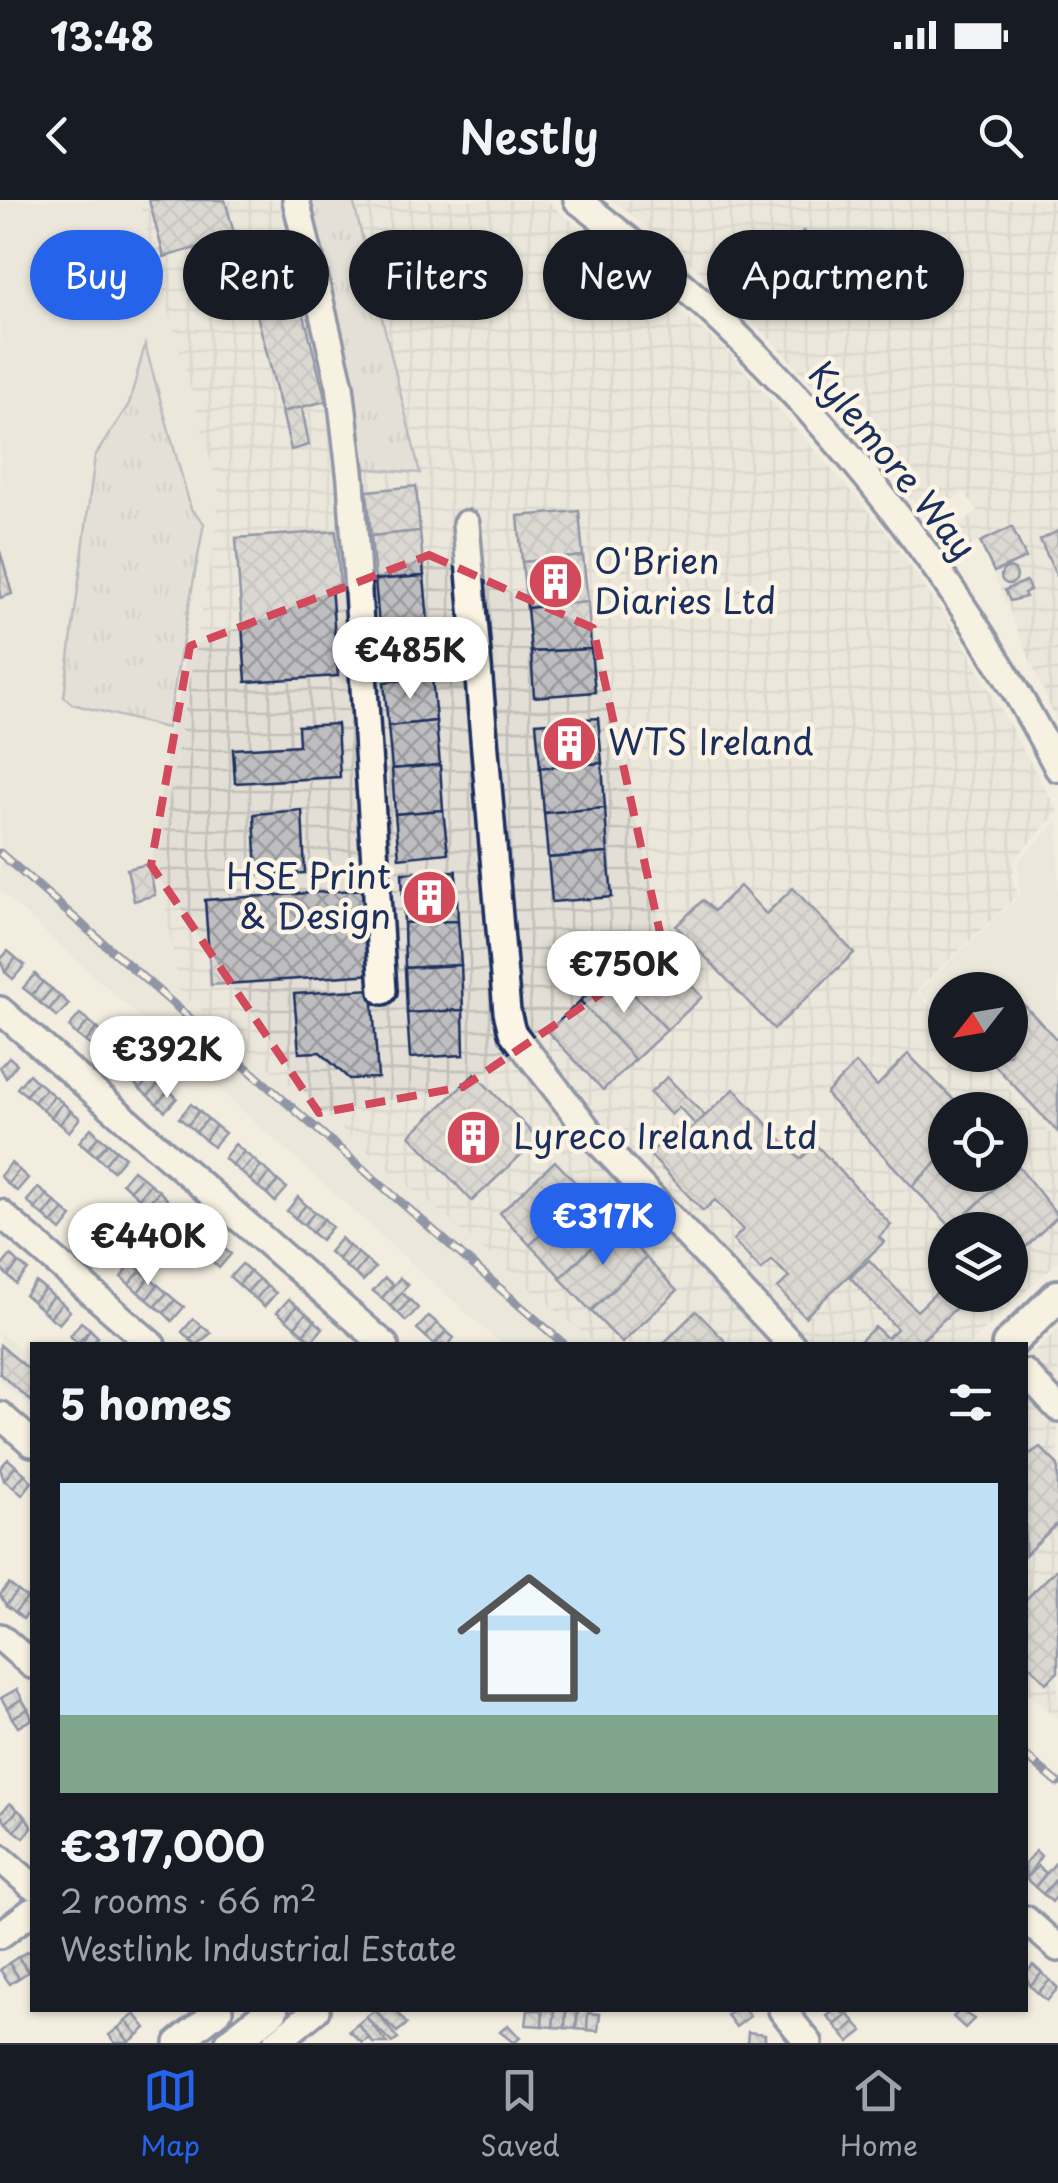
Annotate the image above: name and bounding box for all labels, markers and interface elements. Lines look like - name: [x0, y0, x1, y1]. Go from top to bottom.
- text: 13:48: [50, 7, 154, 64]
- text: Nestly: [459, 101, 599, 169]
- icon: back: [30, 108, 85, 163]
- icon: search: [973, 108, 1028, 163]
- chip: Buy: [30, 230, 163, 320]
- chip: Rent: [183, 230, 329, 320]
- chip: Filters: [349, 230, 523, 320]
- chip: New: [543, 230, 687, 320]
- chip: Apartment: [707, 230, 964, 320]
- street label: Kylemore Way: [797, 349, 991, 570]
- place label: O'Brien Diaries Ltd: [594, 533, 776, 626]
- building icon: O'Brien Diaries Ltd: [525, 552, 585, 612]
- pin: €485K: [340, 617, 480, 702]
- text: €485K: [354, 625, 466, 673]
- building icon: WTS Ireland: [539, 713, 599, 773]
- place label: WTS Ireland: [608, 714, 814, 767]
- place label: HSE Print & Design: [226, 848, 391, 941]
- building icon: HSE Print & Design: [400, 867, 460, 927]
- pin: €750K: [554, 931, 694, 1016]
- text: €750K: [569, 939, 679, 987]
- north arrow: [928, 972, 1028, 1072]
- map controls: [928, 972, 1028, 1312]
- pin: €392K: [97, 1016, 237, 1101]
- text: €392K: [112, 1024, 222, 1072]
- button: locate: [928, 1092, 1028, 1192]
- building icon: Lyreco Ireland Ltd: [444, 1107, 504, 1167]
- place label: Lyreco Ireland Ltd: [513, 1108, 818, 1161]
- pin: €317K: [533, 1183, 673, 1268]
- text: €317K: [552, 1191, 654, 1239]
- pin: €440K: [78, 1203, 218, 1288]
- text: €440K: [90, 1211, 206, 1259]
- button: layers: [928, 1212, 1028, 1312]
- text: 5 homes: [60, 1371, 232, 1434]
- icon: filters: [943, 1375, 998, 1430]
- icon: home: [439, 1548, 619, 1728]
- text: €317,000: [60, 1813, 265, 1876]
- text: 2 rooms · 66 m²: [60, 1876, 317, 1924]
- text: Westlink Industrial Estate: [60, 1924, 457, 1972]
- tab: Map: [140, 2063, 200, 2166]
- tab: Saved: [480, 2063, 560, 2166]
- tab: Home: [840, 2063, 918, 2166]

